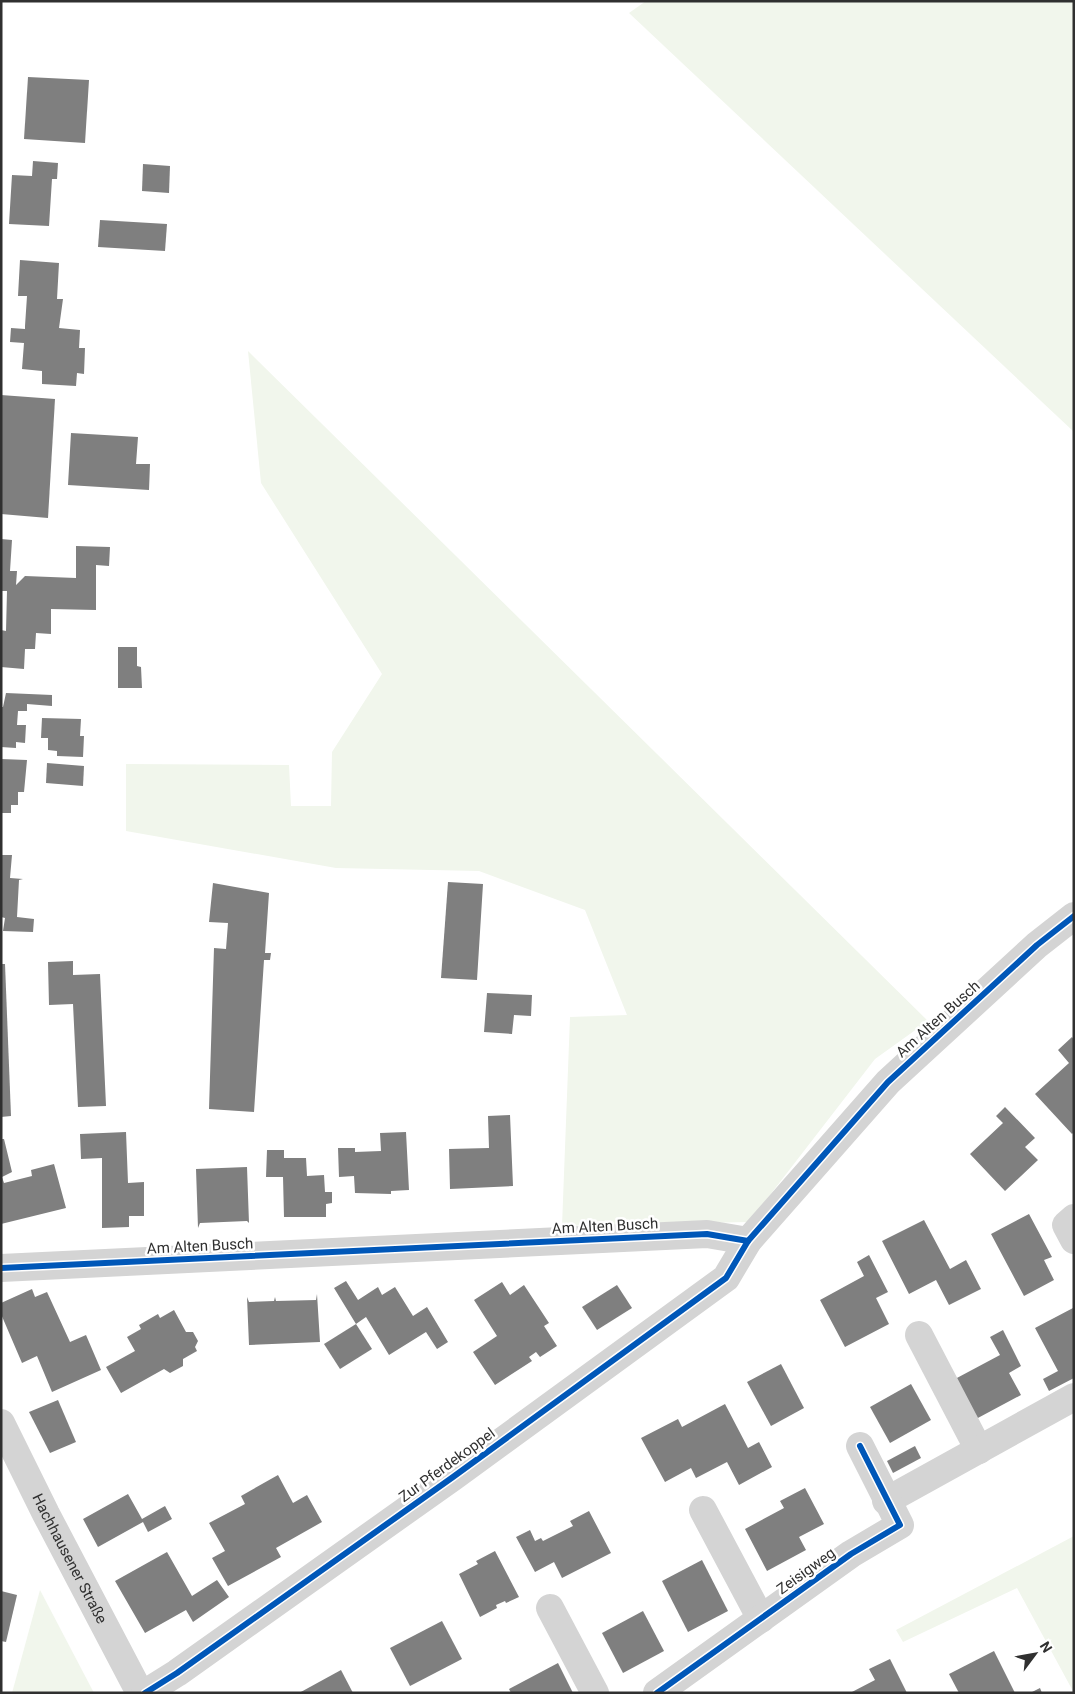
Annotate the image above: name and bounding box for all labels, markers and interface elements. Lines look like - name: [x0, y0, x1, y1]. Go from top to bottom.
- street label: Am Alten Busch: [892, 977, 984, 1061]
- street label: Am Alten Busch: [551, 1214, 659, 1238]
- street label: Am Alten Busch: [146, 1234, 254, 1258]
- street label: Zur Pferdekoppel: [395, 1424, 499, 1506]
- street label: Hachhausener Straße: [28, 1491, 111, 1627]
- street label: Zeisigweg: [773, 1544, 839, 1598]
- north arrow: [1010, 1629, 1060, 1679]
- text: N: [1037, 1639, 1055, 1656]

